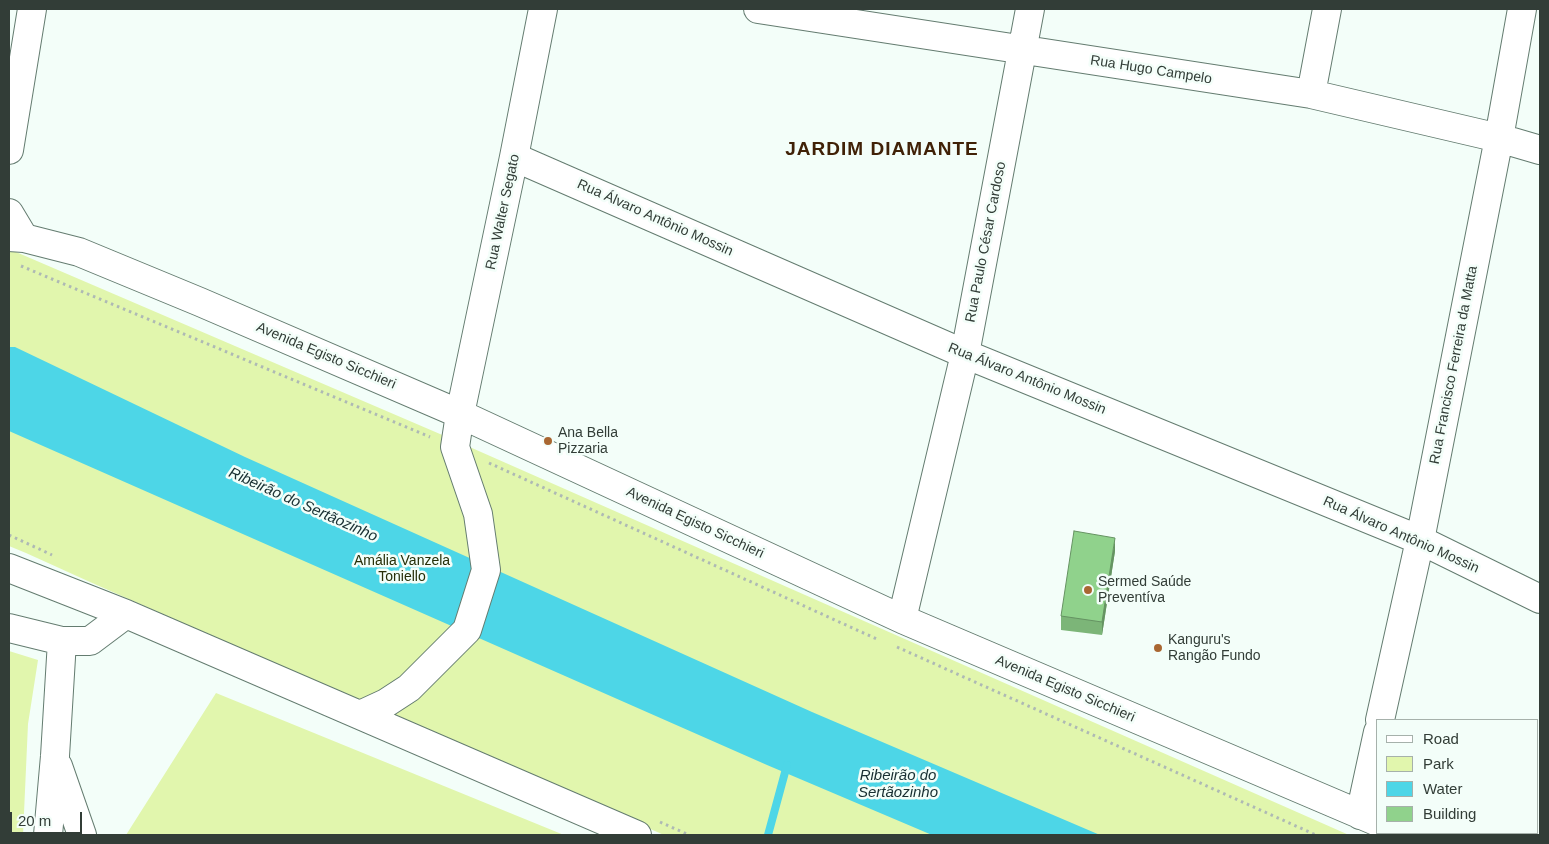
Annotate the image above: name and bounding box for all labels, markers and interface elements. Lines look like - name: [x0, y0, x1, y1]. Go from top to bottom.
- street label: Rua Hugo Campelo: [1089, 52, 1213, 88]
- district label: JARDIM DIAMANTE: [783, 139, 981, 161]
- street label: Rua Walter Segato: [483, 153, 523, 271]
- street label: Rua Paulo César Cardoso: [962, 160, 1010, 324]
- street label: Rua Álvaro Antônio Mossin: [574, 176, 736, 260]
- street label: Rua Francisco Ferreira da Matta: [1427, 264, 1481, 466]
- street label: Avenida Egisto Sicchieri: [254, 319, 398, 393]
- street label: Rua Álvaro Antônio Mossin: [946, 340, 1108, 418]
- place label: Ana Bella Pizzaria: [558, 425, 618, 458]
- marker: Ana Bella Pizzaria: [542, 435, 554, 447]
- water label: Ribeirão do Sertãozinho: [226, 464, 380, 546]
- street label: Avenida Egisto Sicchieri: [624, 484, 766, 562]
- street label: Rua Álvaro Antônio Mossin: [1320, 493, 1482, 577]
- park label: Amália Vanzela Toniello: [354, 553, 450, 586]
- place label: Sermed Saúde Preventíva: [1098, 574, 1191, 606]
- marker: Sermed Saúde Preventíva: [1082, 584, 1094, 596]
- place label: Kanguru's Rangão Fundo: [1168, 632, 1261, 664]
- marker: Kanguru's Rangão Fundo: [1152, 642, 1164, 654]
- street label: Avenida Egisto Sicchieri: [993, 652, 1137, 726]
- legend: [1376, 719, 1539, 834]
- text: Road: [1423, 730, 1459, 747]
- text: Park: [1423, 755, 1454, 772]
- water label: Ribeirão do Sertãozinho: [858, 767, 938, 802]
- text: Water: [1423, 780, 1462, 797]
- scale bar: [12, 802, 85, 834]
- text: Building: [1423, 805, 1476, 822]
- text: 20 m: [18, 812, 51, 829]

